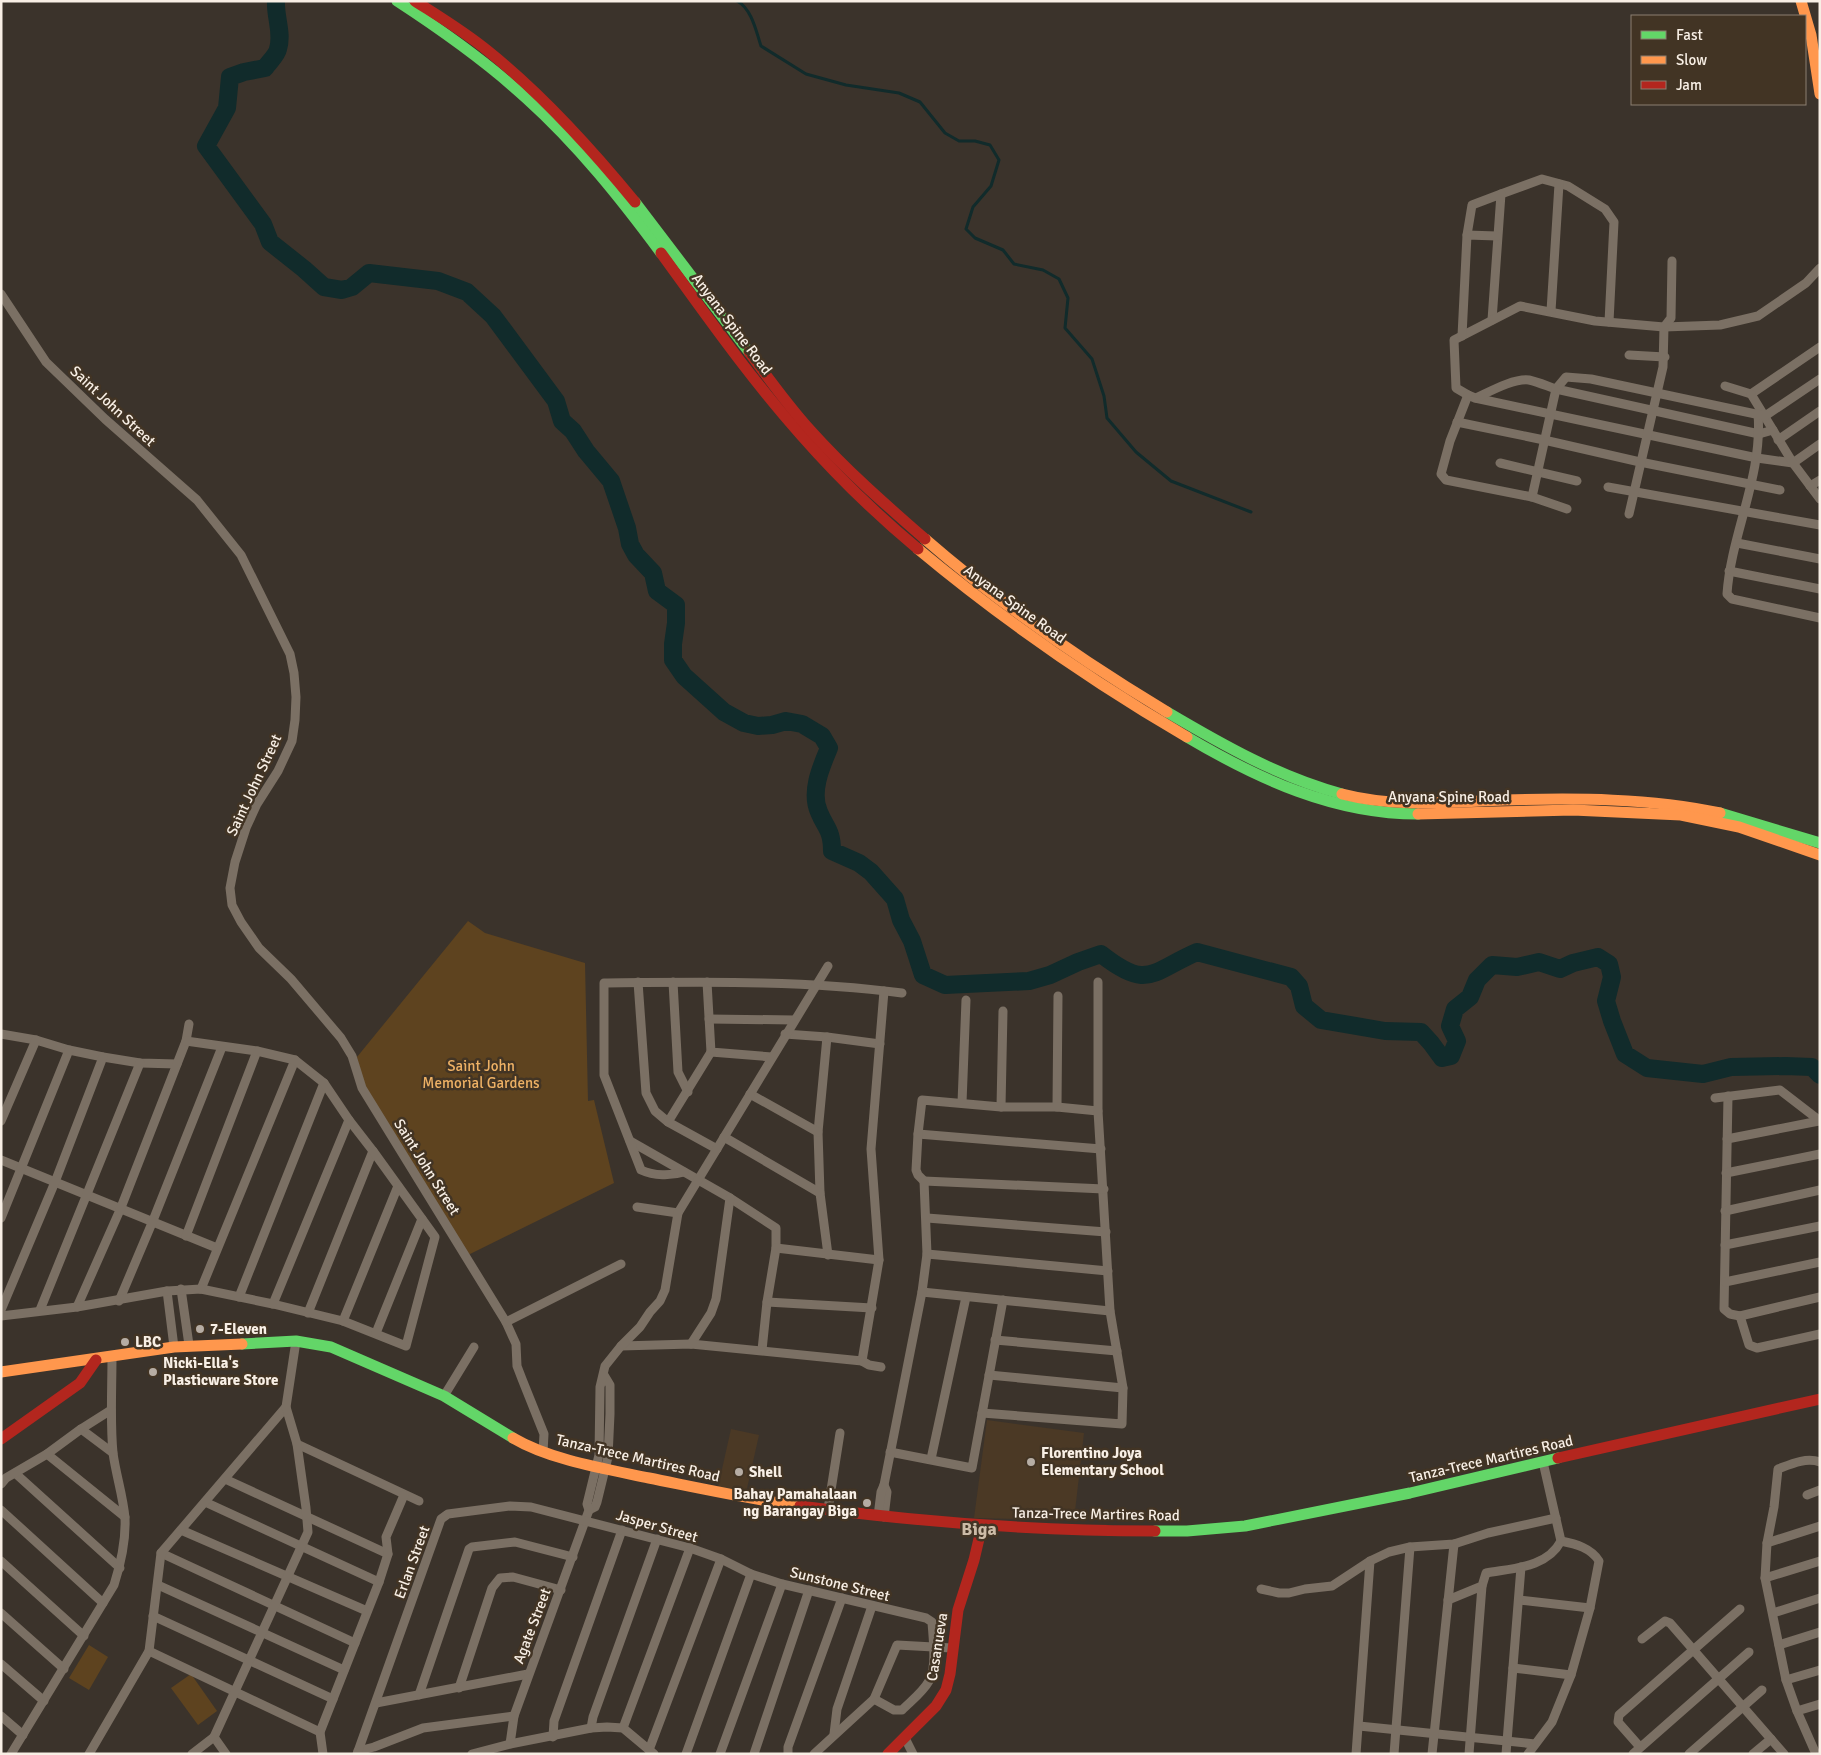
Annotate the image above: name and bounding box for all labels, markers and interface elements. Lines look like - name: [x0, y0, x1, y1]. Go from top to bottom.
- legend: [1631, 15, 1806, 105]
- text: Fast: [1676, 26, 1703, 44]
- text: Slow: [1676, 51, 1707, 69]
- text: Jam: [1676, 76, 1702, 94]
- street label: Anyana Spine Road: [688, 270, 776, 378]
- street label: Saint John Street: [67, 362, 159, 450]
- street label: Anyana Spine Road: [960, 561, 1070, 647]
- street label: Saint John Street: [223, 731, 285, 839]
- street label: Anyana Spine Road: [1388, 788, 1510, 806]
- park label: Saint John Memorial Gardens: [422, 1057, 540, 1092]
- street label: Saint John Street: [390, 1116, 464, 1218]
- place label: 7-Eleven: [210, 1320, 267, 1338]
- marker: 7-Eleven: [194, 1323, 206, 1335]
- place label: LBC: [135, 1333, 161, 1351]
- marker: LBC: [119, 1336, 131, 1348]
- place label: Nicki-Ella's Plasticware Store: [163, 1354, 278, 1389]
- marker: Nicki-Ella's Plasticware Store: [147, 1366, 159, 1378]
- street label: Tanza-Trece Martires Road: [554, 1430, 722, 1486]
- street label: Tanza-Trece Martires Road: [1407, 1431, 1575, 1487]
- place label: Florentino Joya Elementary School: [1041, 1444, 1164, 1479]
- marker: Florentino Joya Elementary School: [1025, 1456, 1037, 1468]
- place label: Shell: [749, 1463, 782, 1481]
- marker: Shell: [733, 1466, 745, 1478]
- place label: Bahay Pamahalaan ng Barangay Biga: [733, 1485, 857, 1520]
- marker: Bahay Pamahalaan ng Barangay Biga: [861, 1497, 873, 1509]
- street label: Tanza-Trece Martires Road: [1012, 1504, 1180, 1524]
- street label: Jasper Street: [614, 1506, 700, 1546]
- district label: Biga: [961, 1518, 997, 1540]
- street label: Erlan Street: [390, 1523, 434, 1601]
- street label: Sunstone Street: [788, 1563, 892, 1605]
- street label: Agate Street: [509, 1586, 555, 1666]
- street label: Casanueva: [923, 1612, 951, 1682]

